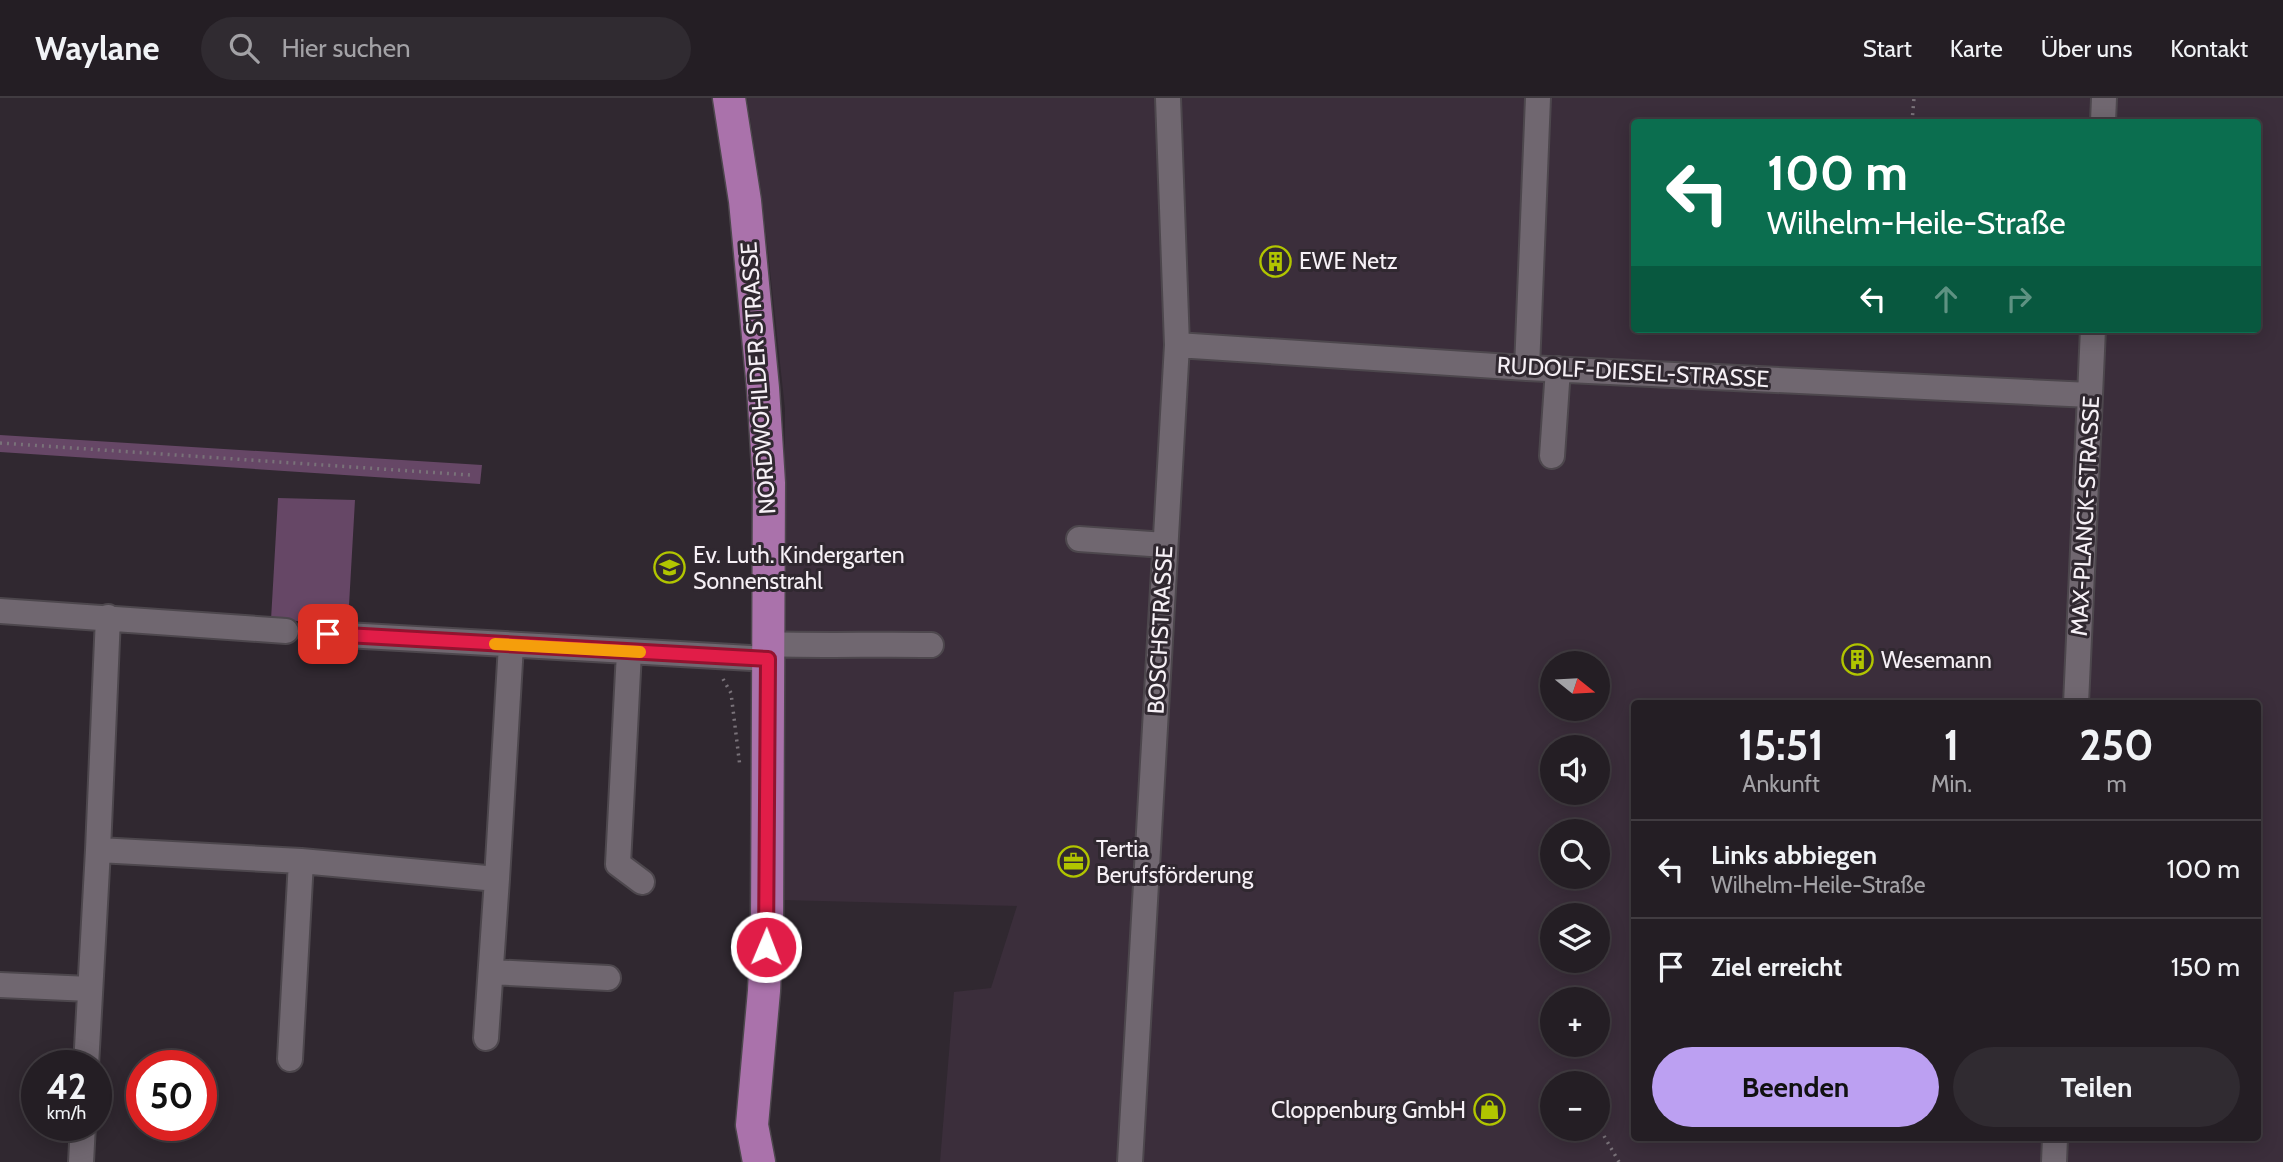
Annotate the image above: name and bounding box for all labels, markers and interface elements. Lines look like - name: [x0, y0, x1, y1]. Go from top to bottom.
- search box: [201, 17, 691, 80]
- text: Waylane: [35, 28, 159, 68]
- icon: search: [225, 29, 263, 67]
- text: Hier suchen: [281, 32, 411, 64]
- text: Start: [1863, 34, 1912, 63]
- text: Karte: [1950, 34, 2003, 63]
- text: Über uns: [2041, 34, 2132, 63]
- text: Kontakt: [2170, 34, 2248, 63]
- text: 100 m: [1767, 143, 1908, 202]
- icon: left: [1652, 147, 1743, 238]
- text: Wilhelm-Heile-Straße: [1767, 203, 2066, 242]
- street label: NORDWOHLDER STRASSE: [735, 241, 781, 515]
- building icon: EWE Netz: [1259, 244, 1293, 278]
- place label: EWE Netz: [1299, 247, 1398, 275]
- icon: left: [1854, 280, 1892, 318]
- icon: ahead: [1927, 280, 1965, 318]
- icon: right: [2000, 280, 2038, 318]
- street label: RUDOLF-DIESEL-STRASSE: [1496, 351, 1770, 393]
- street label: MAX-PLANCK-STRASSE: [2065, 395, 2105, 637]
- place label: Ev. Luth. Kindergarten Sonnenstrahl: [693, 541, 905, 595]
- street label: BOSCHSTRASSE: [1142, 545, 1178, 715]
- school or university icon: Ev. Luth. Kindergarten Sonnenstrahl: [653, 551, 687, 585]
- pin: [298, 604, 358, 664]
- icon: arrive: [309, 615, 347, 653]
- building icon: Wesemann: [1841, 643, 1875, 677]
- place label: Wesemann: [1881, 646, 1992, 674]
- north arrow: [1540, 651, 1610, 721]
- map controls: [1540, 651, 1610, 1141]
- text: 15:51: [1738, 719, 1824, 771]
- text: 1: [1944, 719, 1959, 771]
- text: 250: [2079, 719, 2154, 771]
- button: sound: [1540, 735, 1610, 805]
- text: Ankunft: [1742, 770, 1820, 798]
- text: Min.: [1931, 770, 1972, 798]
- text: m: [2106, 770, 2127, 798]
- button: search: [1540, 819, 1610, 889]
- place label: Tertia Berufsförderung: [1096, 835, 1254, 889]
- text: Links abbiegen: [1711, 839, 1877, 871]
- office icon: Tertia Berufsförderung: [1056, 845, 1090, 879]
- icon: left: [1652, 850, 1690, 888]
- text: 100 m: [2167, 853, 2240, 885]
- text: Wilhelm-Heile-Straße: [1711, 871, 1926, 899]
- button: layers: [1540, 903, 1610, 973]
- position arrow: [729, 910, 803, 984]
- icon: arrive: [1652, 948, 1690, 986]
- text: Ziel erreicht: [1711, 951, 1842, 983]
- text: 150 m: [2171, 951, 2240, 983]
- button: +: [1540, 987, 1610, 1057]
- button: Beenden: [1652, 1047, 1939, 1127]
- button: Teilen: [1953, 1047, 2240, 1127]
- speed limit sign: 50: [126, 1050, 217, 1141]
- text: 42: [46, 1065, 87, 1108]
- button: −: [1540, 1071, 1610, 1141]
- shop icon: Cloppenburg GmbH: [1472, 1093, 1506, 1127]
- place label: Cloppenburg GmbH: [1271, 1096, 1466, 1124]
- text: km/h: [47, 1102, 86, 1124]

